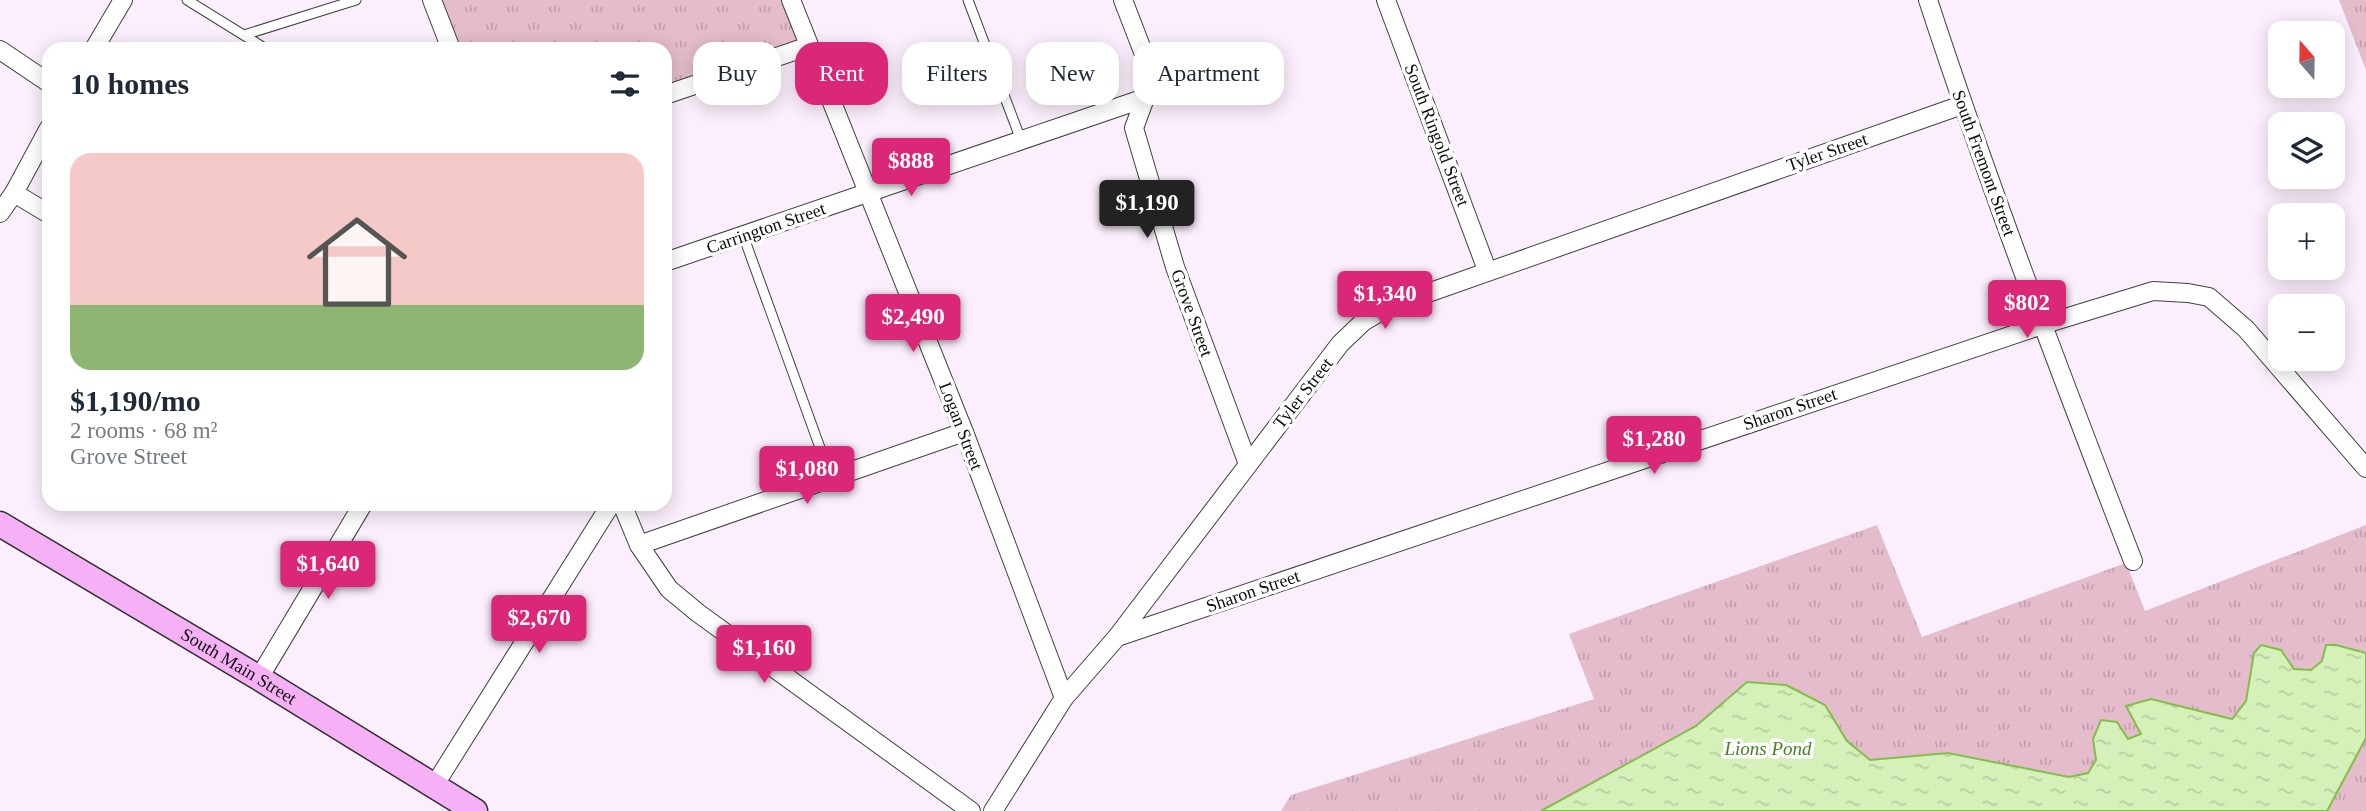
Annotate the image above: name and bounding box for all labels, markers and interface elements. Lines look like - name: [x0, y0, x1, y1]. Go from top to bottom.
- north arrow: [2268, 21, 2345, 98]
- map controls: [2268, 21, 2345, 371]
- chip: Buy: [693, 42, 781, 105]
- chip: Rent: [795, 42, 888, 105]
- chip: Filters: [902, 42, 1012, 105]
- chip: New: [1026, 42, 1119, 105]
- chip: Apartment: [1133, 42, 1284, 105]
- street label: South Ringold Street: [1401, 61, 1473, 209]
- icon: filters: [606, 65, 644, 103]
- text: 10 homes: [70, 67, 189, 100]
- street label: South Fremont Street: [1948, 87, 2020, 239]
- button: layers: [2268, 112, 2345, 189]
- street label: Tyler Street: [1784, 129, 1870, 175]
- pin: $888: [870, 138, 952, 198]
- text: $888: [888, 148, 934, 173]
- pin: $1,190: [1090, 180, 1204, 240]
- text: $1,190: [1115, 190, 1179, 215]
- street label: Carrington Street: [704, 198, 828, 258]
- icon: home: [294, 199, 420, 325]
- button: +: [2268, 203, 2345, 280]
- street label: Grove Street: [1167, 267, 1217, 359]
- pin: $1,340: [1328, 272, 1442, 331]
- pin: $802: [1986, 280, 2068, 340]
- text: $1,340: [1353, 281, 1417, 306]
- text: $802: [2004, 290, 2050, 315]
- pin: $2,490: [856, 294, 970, 354]
- button: −: [2268, 294, 2345, 371]
- text: $2,490: [881, 304, 945, 329]
- street label: Tyler Street: [1269, 354, 1337, 432]
- street label: Logan Street: [935, 379, 987, 473]
- text: $1,190/mo: [70, 384, 201, 417]
- street label: Sharon Street: [1741, 384, 1839, 434]
- pin: $1,280: [1597, 416, 1711, 476]
- text: 2 rooms · 68 m²: [70, 418, 217, 443]
- text: $1,280: [1622, 426, 1686, 451]
- text: Grove Street: [70, 444, 187, 469]
- pin: $1,080: [750, 447, 864, 506]
- text: $1,080: [775, 456, 839, 481]
- pin: $1,640: [271, 542, 385, 601]
- text: $1,640: [296, 551, 360, 576]
- street label: Sharon Street: [1204, 566, 1302, 616]
- pin: $2,670: [482, 596, 596, 655]
- text: $2,670: [507, 605, 571, 630]
- street label: South Main Street: [177, 624, 300, 709]
- pin: $1,160: [707, 626, 821, 685]
- text: $1,160: [732, 635, 796, 660]
- water label: Lions Pond: [1723, 738, 1812, 759]

